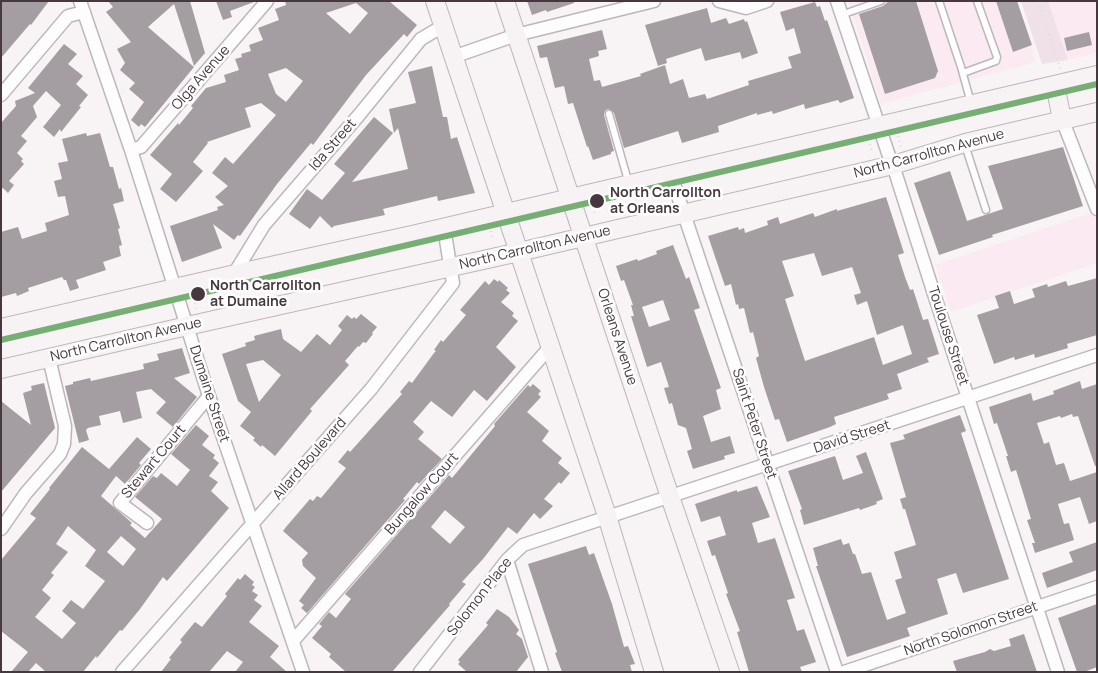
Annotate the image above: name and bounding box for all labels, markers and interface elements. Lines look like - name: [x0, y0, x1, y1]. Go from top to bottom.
- street label: Olga Avenue: [168, 42, 234, 114]
- street label: Ida Street: [306, 116, 360, 174]
- street label: North Carrollton Avenue: [852, 126, 1006, 182]
- place label: North Carrollton at Orleans: [610, 185, 721, 218]
- marker: North Carrollton at Orleans: [588, 192, 606, 210]
- street label: North Carrollton Avenue: [458, 222, 612, 274]
- place label: North Carrollton at Dumaine: [210, 278, 321, 310]
- street label: Toulouse Street: [924, 284, 972, 388]
- marker: North Carrollton at Dumaine: [189, 285, 207, 303]
- street label: Orleans Avenue: [593, 287, 641, 387]
- street label: North Carrollton Avenue: [49, 314, 203, 366]
- street label: Dumaine Street: [185, 343, 233, 445]
- street label: Saint Peter Street: [728, 366, 780, 482]
- street label: Allard Boulevard: [270, 415, 350, 503]
- street label: David Street: [812, 417, 892, 457]
- street label: Stewart Court: [118, 422, 190, 502]
- street label: Bungalow Court: [382, 449, 462, 539]
- street label: Solomon Place: [444, 554, 516, 640]
- street label: North Solomon Street: [902, 598, 1040, 660]

